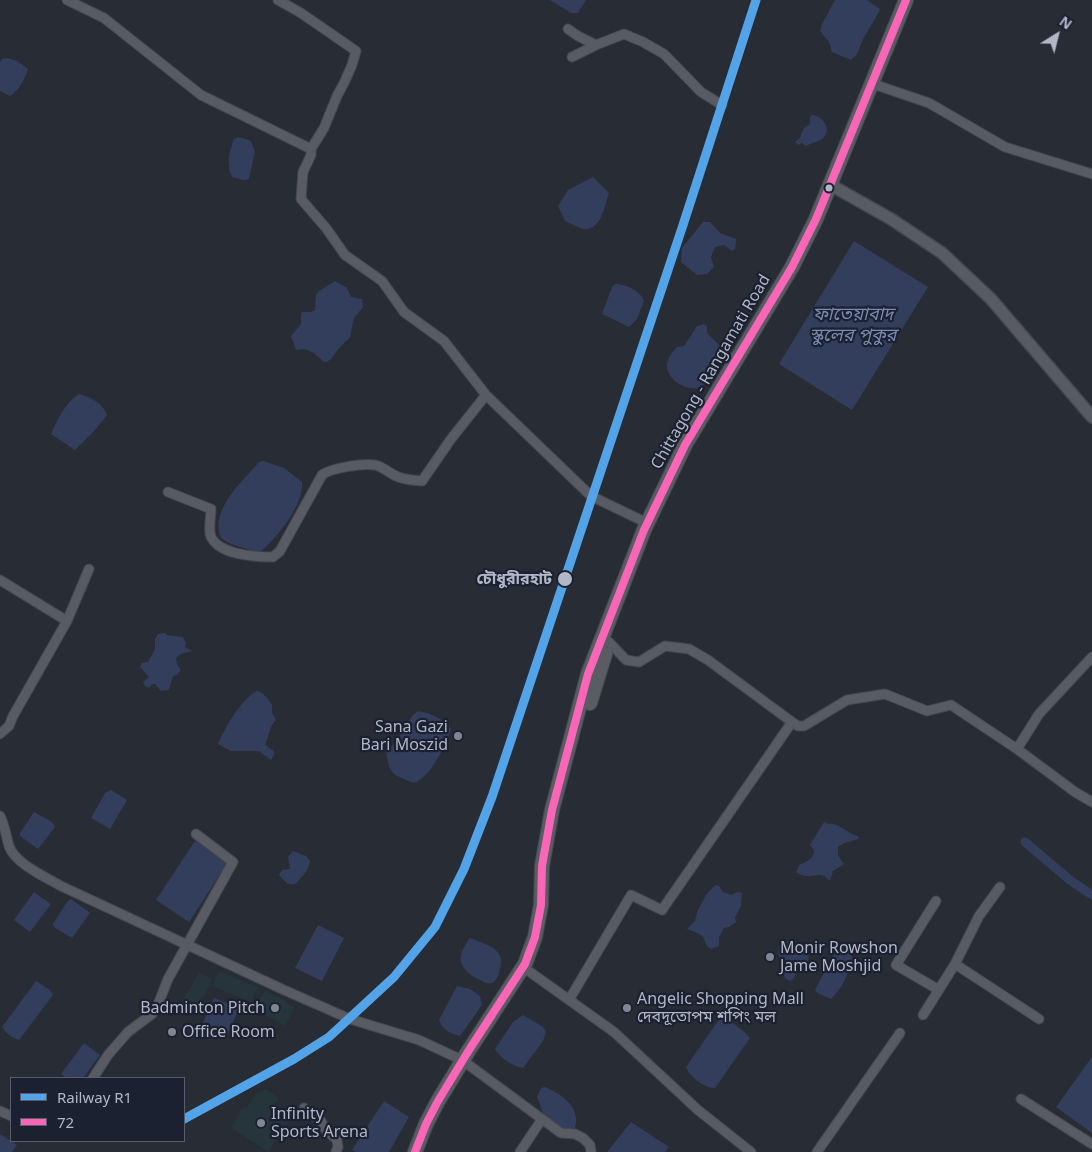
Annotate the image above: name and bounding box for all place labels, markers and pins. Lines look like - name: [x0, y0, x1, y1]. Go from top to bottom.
- unlabelled marker: [824, 183, 834, 193]
- place label: চৌধুরীরহাট: [476, 569, 552, 589]
- marker: চৌধুরীরহাট: [556, 570, 574, 588]
- place label: Sana Gazi Bari Moszid: [360, 717, 448, 755]
- marker: Sana Gazi Bari Moszid: [452, 730, 464, 742]
- place label: Monir Rowshon Jame Moshjid: [780, 938, 898, 976]
- marker: Monir Rowshon Jame Moshjid: [764, 951, 776, 963]
- place label: Angelic Shopping Mall দেবদূতোপম শপিং মল: [637, 989, 804, 1027]
- place label: Badminton Pitch: [140, 998, 265, 1018]
- marker: Badminton Pitch: [269, 1002, 281, 1014]
- marker: Angelic Shopping Mall দেবদূতোপম শপিং মল: [621, 1002, 633, 1014]
- place label: Office Room: [182, 1022, 275, 1042]
- marker: Office Room: [166, 1026, 178, 1038]
- place label: Infinity Sports Arena: [271, 1104, 368, 1142]
- marker: Infinity Sports Arena: [255, 1117, 267, 1129]

